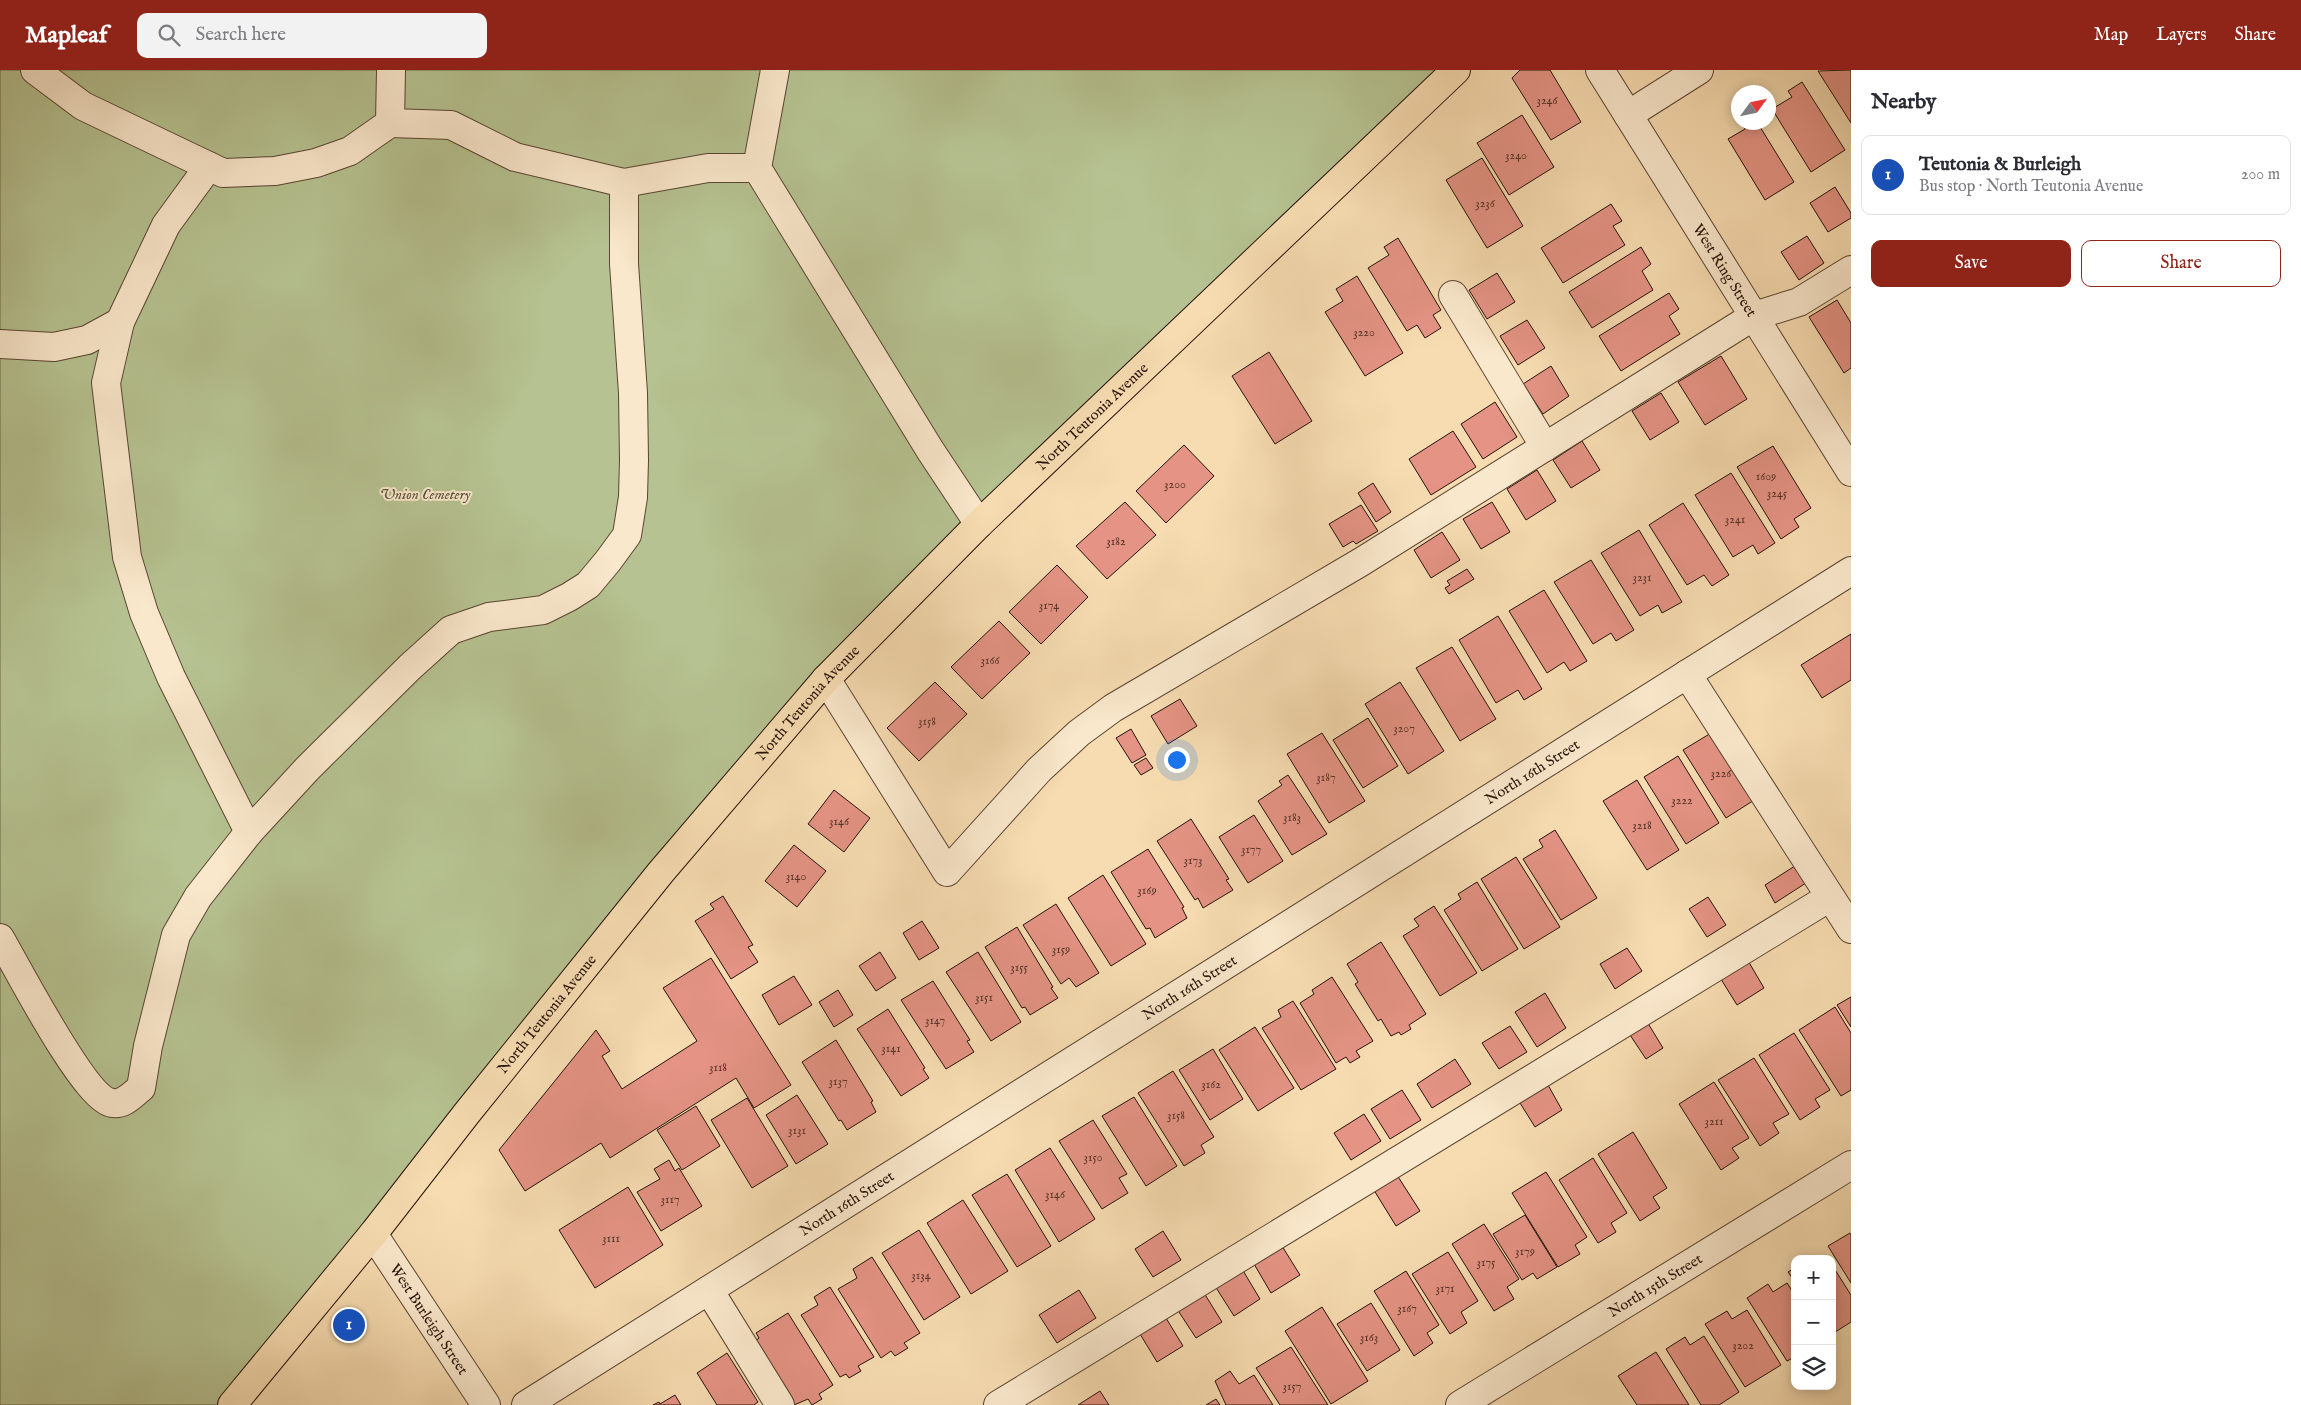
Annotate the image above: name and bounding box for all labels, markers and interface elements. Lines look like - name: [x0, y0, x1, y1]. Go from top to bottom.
- search box: [137, 13, 487, 58]
- text: Mapleaf: [25, 20, 107, 51]
- icon: search: [155, 21, 183, 49]
- text: Search here: [195, 23, 286, 47]
- text: Map: [2094, 24, 2128, 47]
- text: Layers: [2156, 24, 2207, 47]
- text: Share: [2235, 24, 2276, 47]
- north arrow: [1731, 85, 1776, 130]
- text: Nearby: [1871, 89, 1936, 116]
- house number: 3246: [1536, 93, 1558, 108]
- house number: 3240: [1505, 148, 1527, 163]
- text: Teutonia & Burleigh: [1919, 153, 2081, 177]
- text: 1: [1885, 165, 1891, 185]
- text: 200 m: [2241, 165, 2280, 185]
- text: Bus stop · North Teutonia Avenue: [1919, 177, 2143, 197]
- house number: 3236: [1475, 196, 1496, 211]
- street label: West Ring Street: [1689, 220, 1761, 320]
- button: Save: [1871, 240, 2071, 287]
- button: Share: [2081, 240, 2281, 287]
- house number: 3220: [1353, 325, 1375, 340]
- street label: North Teutonia Avenue: [1032, 359, 1152, 474]
- house number: 1609: [1756, 469, 1776, 484]
- house number: 3200: [1164, 477, 1186, 492]
- park label: Union Cemetery: [380, 485, 471, 504]
- house number: 3245: [1767, 486, 1788, 501]
- house number: 3241: [1725, 512, 1745, 527]
- house number: 3182: [1106, 534, 1126, 549]
- house number: 3231: [1632, 570, 1652, 585]
- house number: 3174: [1039, 598, 1059, 613]
- street label: North Teutonia Avenue: [751, 641, 864, 764]
- house number: 3166: [980, 653, 1000, 668]
- house number: 3158: [918, 714, 936, 729]
- house number: 3207: [1393, 721, 1415, 736]
- street label: North 16th Street: [1481, 735, 1583, 808]
- your location: [1164, 747, 1190, 773]
- house number: 3226: [1711, 766, 1732, 781]
- house number: 3187: [1316, 770, 1336, 785]
- house number: 3222: [1671, 793, 1693, 808]
- house number: 3183: [1283, 810, 1301, 825]
- house number: 3146: [829, 814, 850, 829]
- house number: 3218: [1632, 818, 1652, 833]
- house number: 3177: [1241, 842, 1261, 857]
- house number: 3173: [1183, 853, 1203, 868]
- house number: 3140: [786, 869, 806, 884]
- house number: 3169: [1137, 883, 1157, 898]
- house number: 3159: [1052, 942, 1070, 957]
- street label: North Teutonia Avenue: [493, 950, 601, 1077]
- street label: North 16th Street: [1139, 951, 1240, 1024]
- house number: 3155: [1010, 960, 1028, 975]
- house number: 3151: [975, 990, 993, 1005]
- house number: 3147: [925, 1013, 945, 1028]
- house number: 3141: [881, 1041, 901, 1056]
- house number: 3118: [709, 1060, 727, 1075]
- house number: 3137: [828, 1074, 848, 1089]
- house number: 3162: [1201, 1077, 1221, 1092]
- house number: 3158: [1167, 1108, 1185, 1123]
- house number: 3211: [1704, 1114, 1724, 1129]
- house number: 3131: [788, 1123, 806, 1138]
- house number: 3150: [1083, 1150, 1103, 1165]
- street label: North 16th Street: [796, 1166, 898, 1240]
- house number: 3146: [1045, 1187, 1066, 1202]
- house number: 3117: [660, 1192, 680, 1207]
- house number: 3111: [602, 1231, 620, 1246]
- house number: 3179: [1515, 1244, 1535, 1259]
- street label: North 15th Street: [1604, 1249, 1706, 1321]
- house number: 3175: [1477, 1255, 1496, 1270]
- map controls: [1791, 1255, 1836, 1390]
- button: +: [1791, 1255, 1836, 1300]
- street label: West Burleigh Street: [386, 1260, 473, 1378]
- house number: 3134: [911, 1268, 931, 1283]
- house number: 3171: [1435, 1281, 1455, 1296]
- button: −: [1791, 1300, 1836, 1345]
- house number: 3167: [1397, 1301, 1417, 1316]
- pin: 1: [333, 1306, 365, 1344]
- house number: 3163: [1360, 1330, 1378, 1345]
- house number: 3202: [1732, 1338, 1754, 1353]
- button: layers: [1791, 1345, 1836, 1390]
- house number: 3157: [1283, 1379, 1301, 1394]

